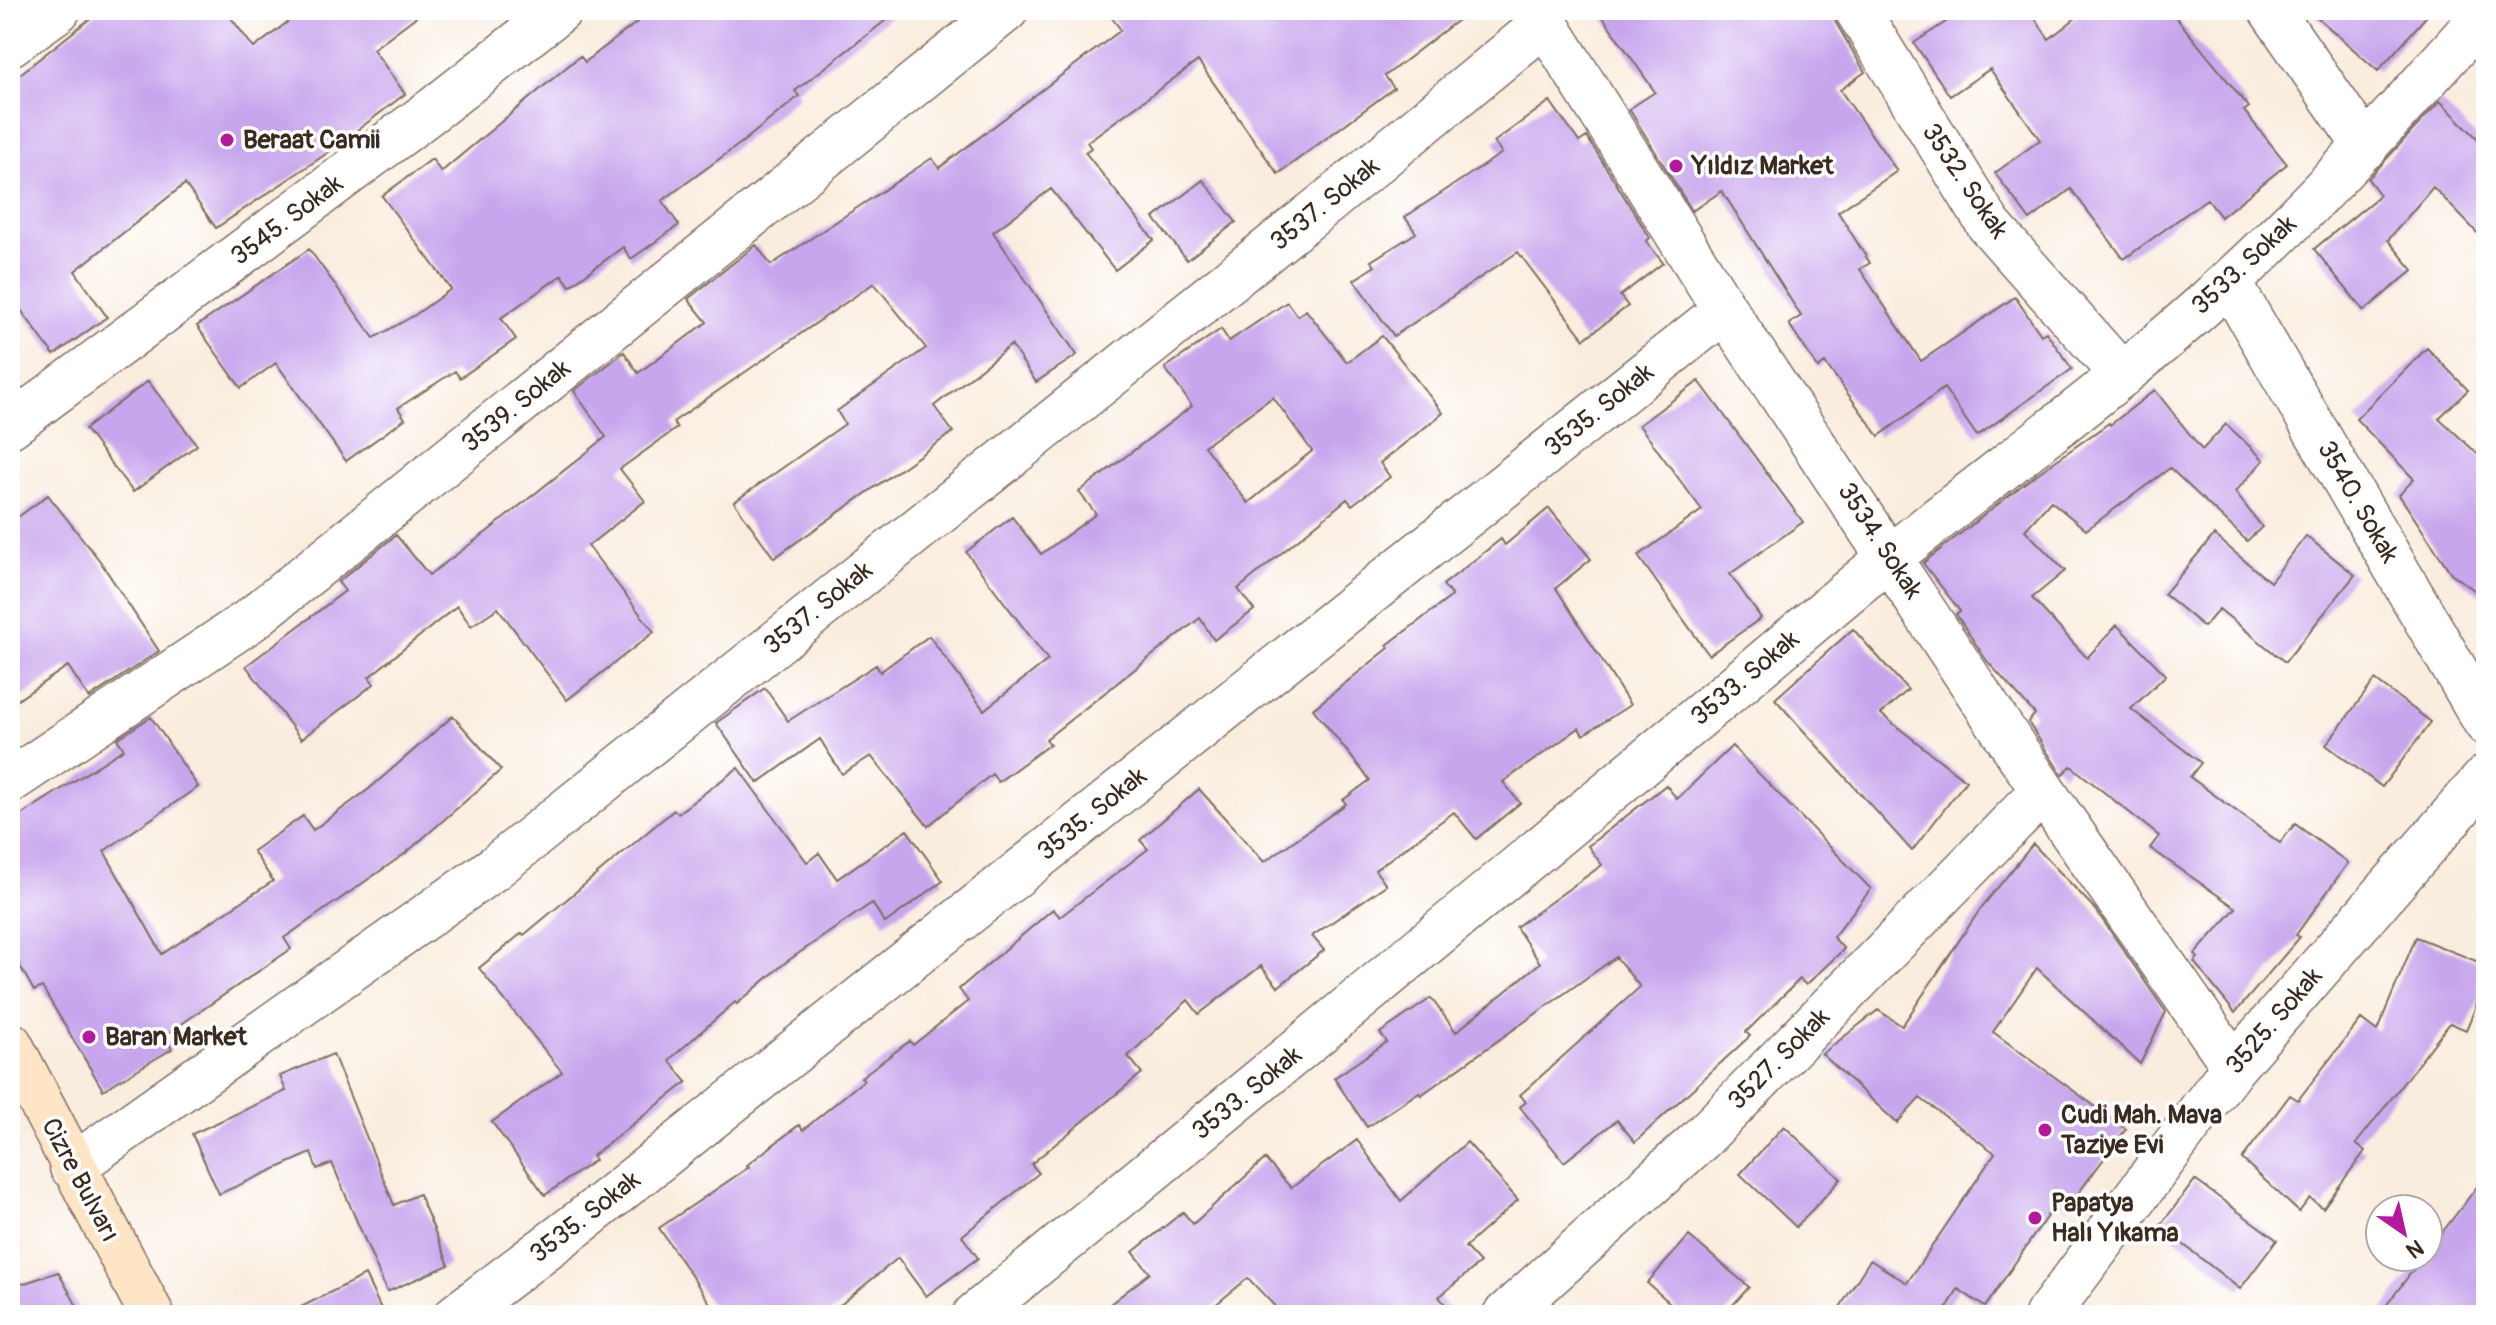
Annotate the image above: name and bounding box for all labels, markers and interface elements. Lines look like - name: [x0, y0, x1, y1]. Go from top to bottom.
- street label: 3532. Sokak: [1915, 117, 2015, 245]
- place label: Beraat Camii: [243, 124, 380, 156]
- marker: Beraat Camii: [218, 131, 236, 149]
- street label: 3537. Sokak: [1264, 150, 1386, 258]
- place label: Yıldız Market: [1691, 150, 1834, 182]
- marker: Yıldız Market: [1667, 157, 1685, 175]
- street label: 3545. Sokak: [225, 167, 349, 273]
- street label: 3533. Sokak: [2185, 208, 2303, 322]
- street label: 3539. Sokak: [455, 352, 577, 460]
- street label: 3535. Sokak: [1538, 356, 1660, 464]
- street label: 3540. Sokak: [2310, 435, 2406, 569]
- street label: 3534. Sokak: [1831, 477, 1930, 605]
- street label: 3537. Sokak: [757, 554, 879, 662]
- street label: 3533. Sokak: [1684, 623, 1806, 733]
- street label: 3535. Sokak: [1031, 760, 1153, 868]
- street label: 3525. Sokak: [2219, 961, 2329, 1081]
- street label: 3527. Sokak: [1721, 1001, 1837, 1117]
- place label: Baran Market: [105, 1021, 248, 1053]
- marker: Baran Market: [80, 1028, 98, 1046]
- street label: 3533. Sokak: [1186, 1039, 1308, 1147]
- place label: Cudi Mah. Mava Taziye Evi: [2060, 1099, 2222, 1161]
- street label: Cizre Bulvarı: [34, 1113, 126, 1247]
- marker: Cudi Mah. Mava Taziye Evi: [2036, 1121, 2054, 1139]
- street label: 3535. Sokak: [523, 1164, 647, 1270]
- place label: Papatya Halı Yıkama: [2051, 1187, 2179, 1249]
- north arrow: [2364, 1193, 2444, 1273]
- marker: Papatya Halı Yıkama: [2026, 1209, 2044, 1227]
- text: N: [2401, 1233, 2429, 1265]

